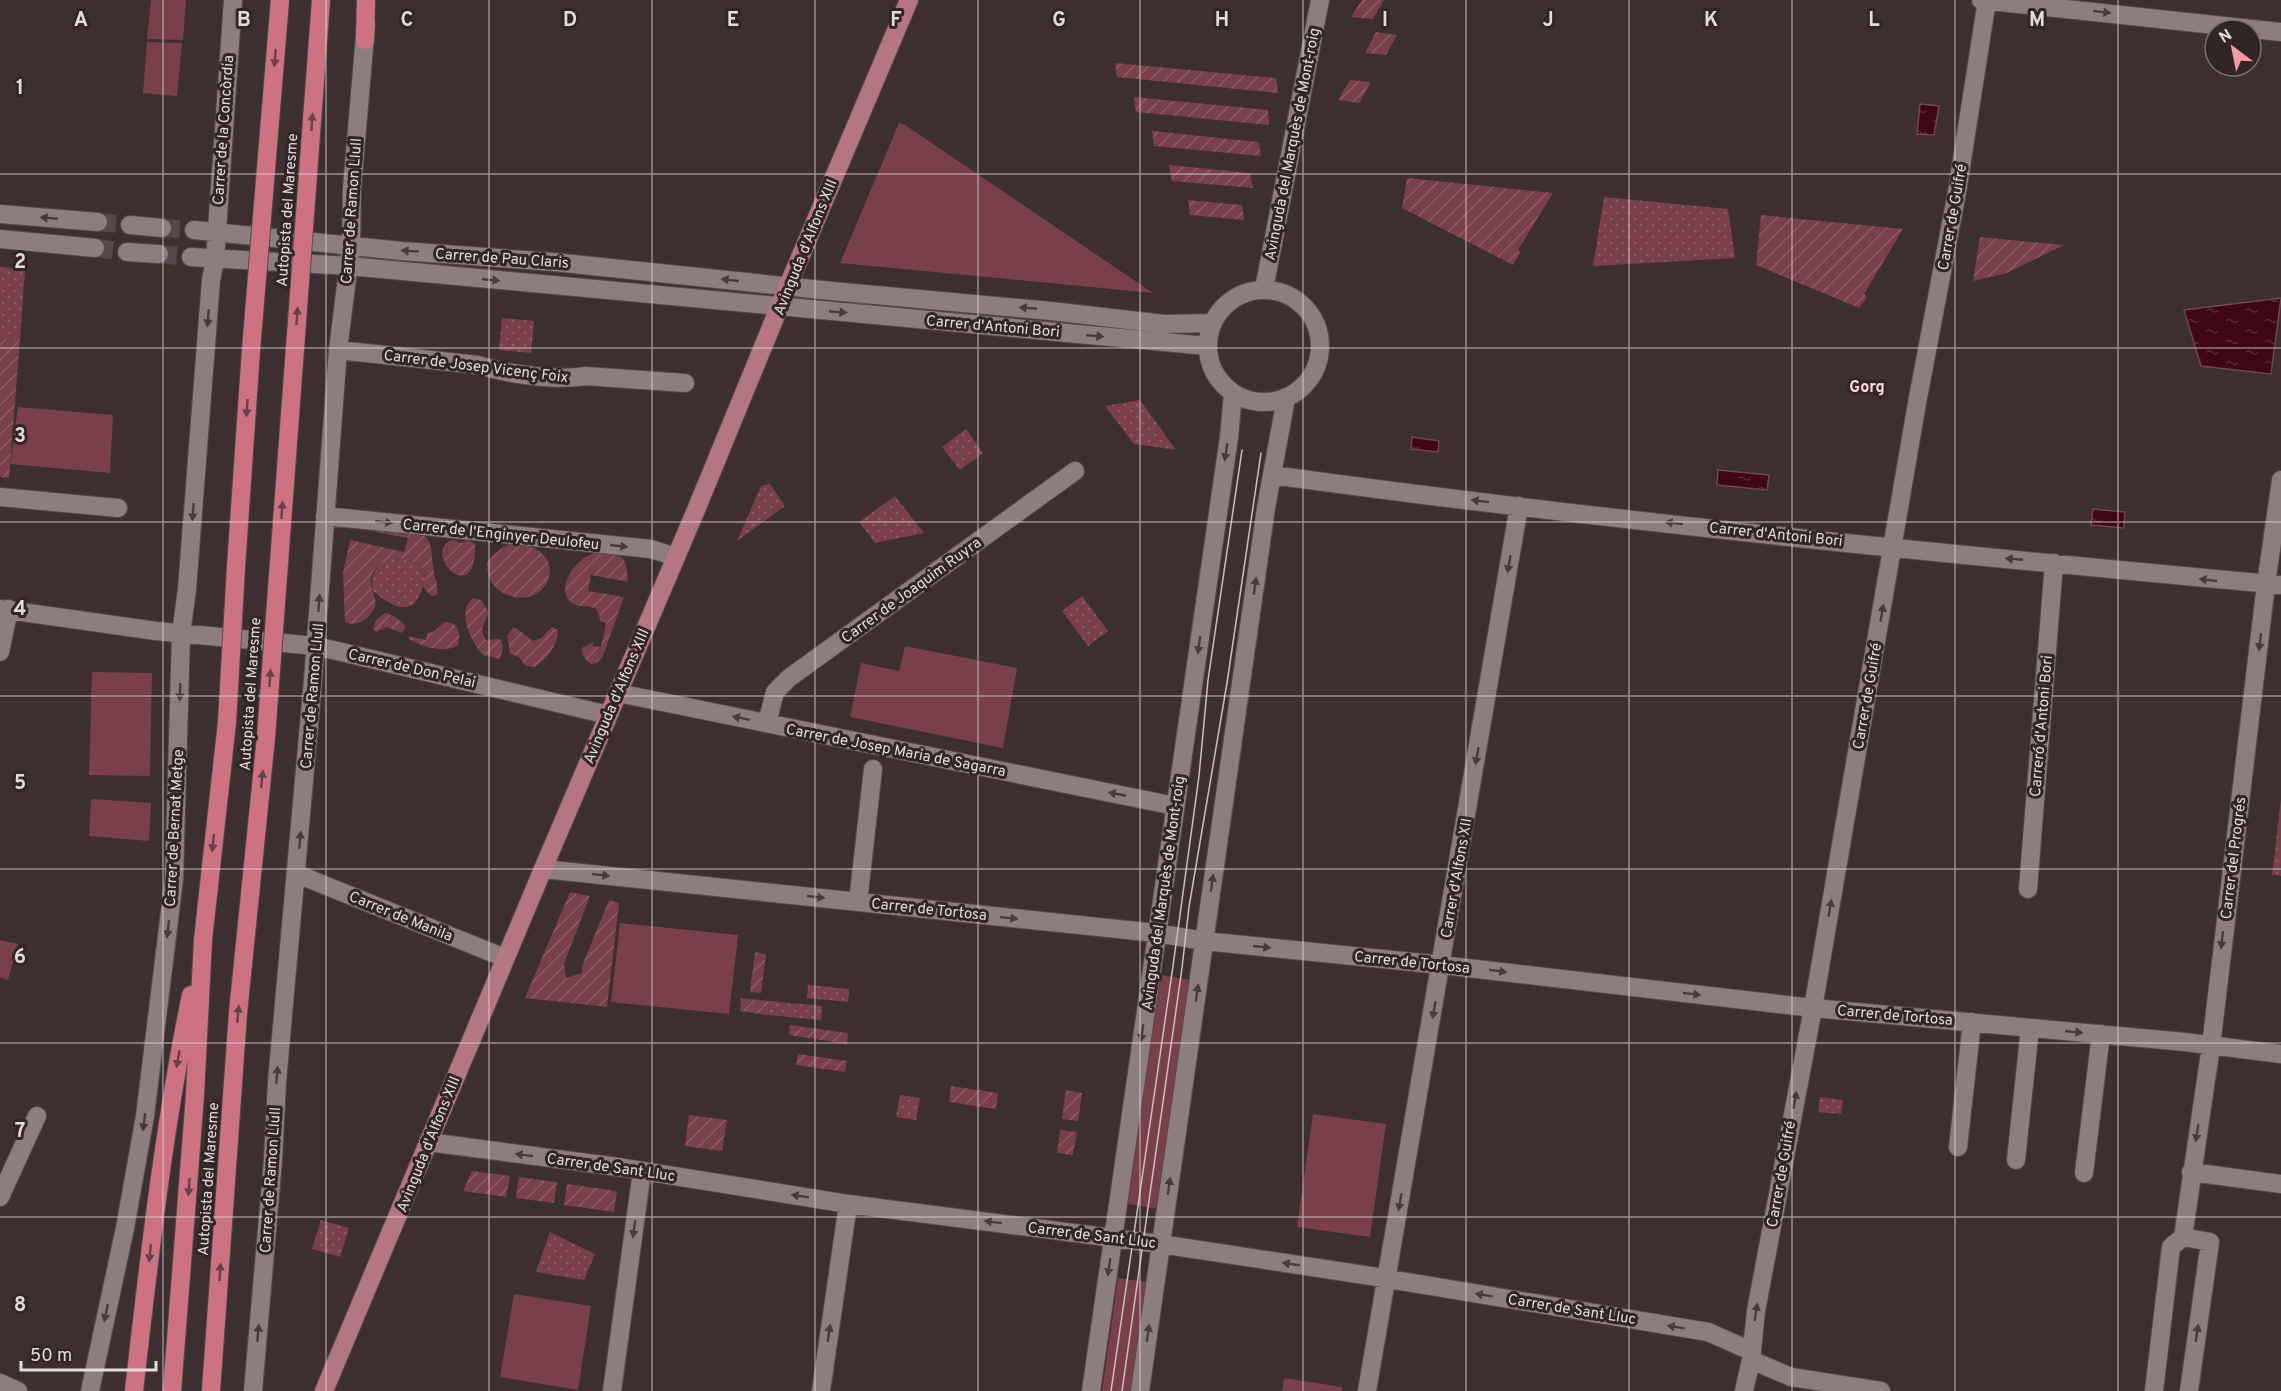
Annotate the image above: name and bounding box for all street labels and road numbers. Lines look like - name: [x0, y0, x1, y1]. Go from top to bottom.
- street label: Avinguda del Marquès de Mont-roig: [1262, 26, 1325, 262]
- street label: Carrer de la Concòrdia: [210, 55, 239, 206]
- street label: Autopista del Maresme: [274, 133, 303, 287]
- street label: Carrer de Ramon Llull: [338, 137, 367, 285]
- street label: Carrer de Guifré: [1935, 163, 1972, 272]
- street label: Avinguda d'Alfons XIII: [770, 177, 842, 318]
- street label: Carrer de Pau Claris: [434, 245, 569, 274]
- street label: Carrer d'Antoni Bori: [925, 312, 1060, 343]
- street label: Carrer de Josep Vicenç Foix: [382, 347, 569, 388]
- street label: Carrer de l'Enginyer Deulofeu: [402, 516, 600, 555]
- street label: Carrer d'Antoni Bori: [1708, 519, 1844, 552]
- street label: Carrer de Joaquim Ruyra: [838, 534, 986, 648]
- street label: Autopista del Maresme: [237, 617, 266, 771]
- street label: Carrer de Ramon Llull: [298, 622, 329, 770]
- street label: Avinguda d'Alfons XIII: [580, 626, 655, 767]
- street label: Carrer de Guifré: [1850, 642, 1887, 751]
- street label: Carrer de Don Pelai: [346, 646, 477, 693]
- street label: Carreró d'Antoni Bori: [2027, 655, 2058, 798]
- street label: Carrer de Josep Maria de Sagarra: [784, 721, 1007, 782]
- street label: Carrer de Bernat Metge: [162, 749, 189, 907]
- street label: Avinguda del Marquès de Mont-roig: [1139, 775, 1190, 1012]
- street label: Carrer del Progrés: [2218, 796, 2251, 920]
- street label: Carrer d'Alfons XII: [1438, 817, 1477, 940]
- street label: Carrer de Manila: [346, 888, 455, 947]
- street label: Carrer de Tortosa: [870, 895, 988, 926]
- street label: Carrer de Tortosa: [1353, 948, 1471, 979]
- street label: Carrer de Tortosa: [1836, 1002, 1954, 1031]
- street label: Avinguda d'Alfons XIII: [393, 1074, 465, 1215]
- street label: Autopista del Maresme: [195, 1102, 224, 1256]
- street label: Carrer de Ramon Llull: [257, 1106, 286, 1254]
- street label: Carrer de Guifré: [1764, 1120, 1801, 1229]
- street label: Carrer de Sant Lluc: [545, 1150, 676, 1187]
- street label: Carrer de Sant Lluc: [1026, 1219, 1157, 1254]
- street label: Carrer de Sant Lluc: [1506, 1291, 1637, 1330]

